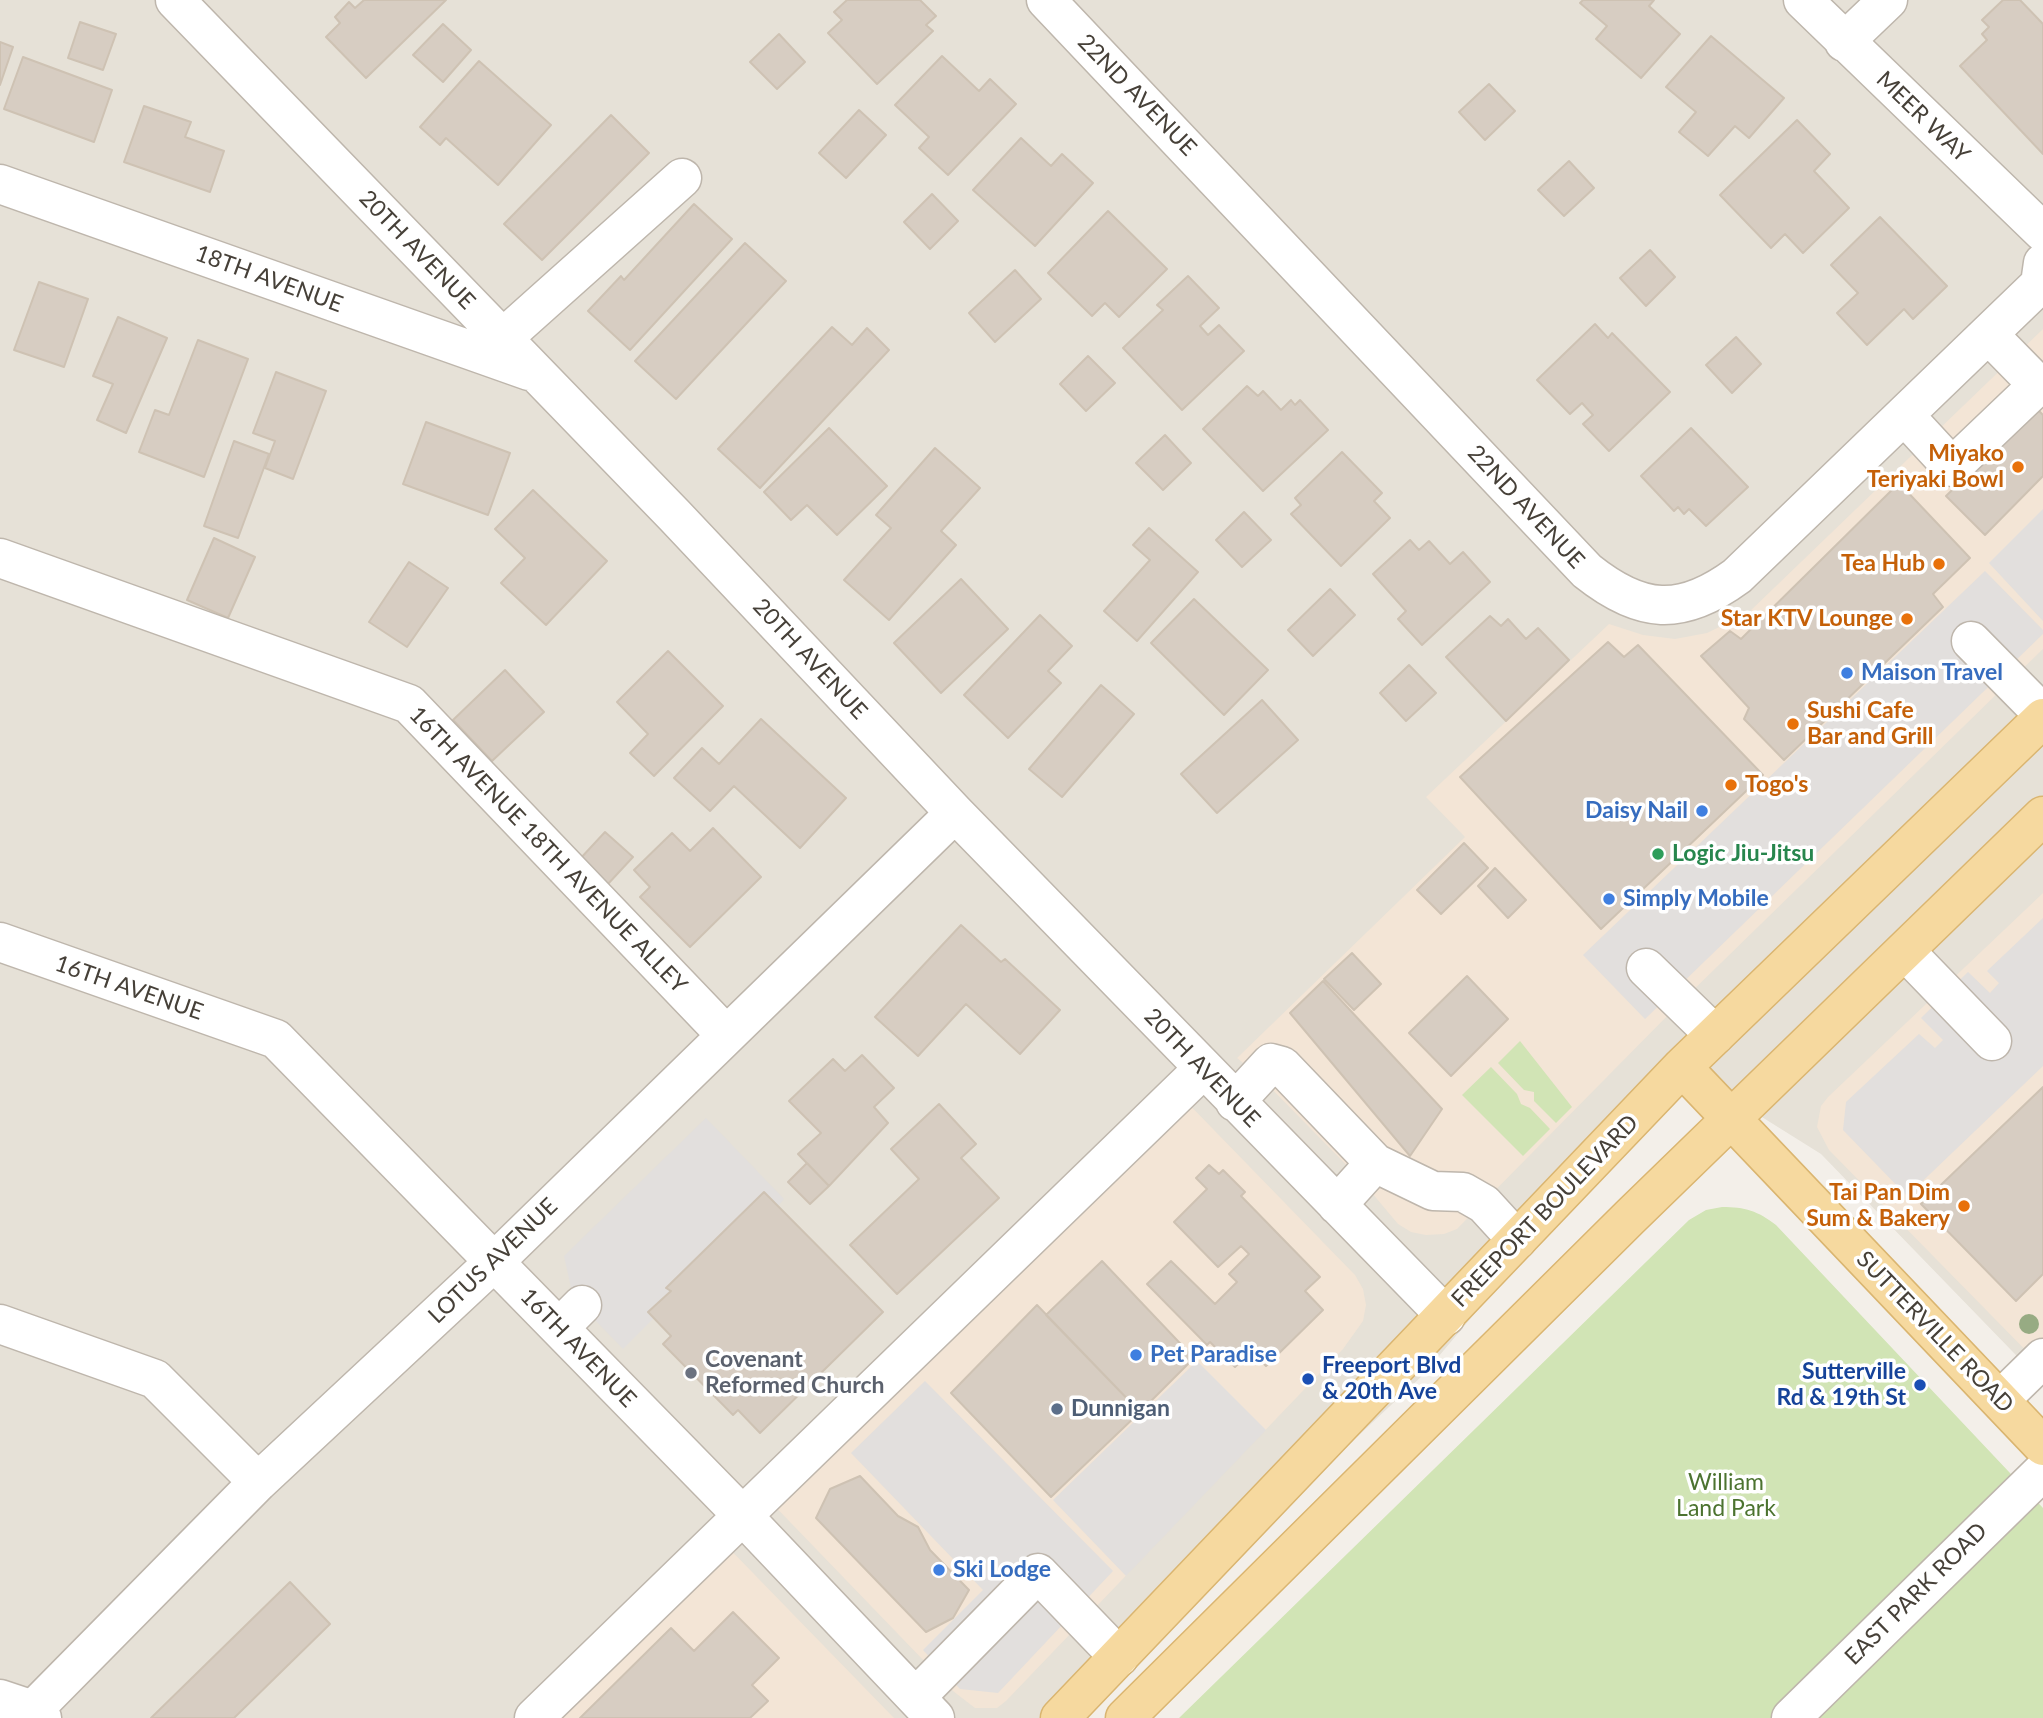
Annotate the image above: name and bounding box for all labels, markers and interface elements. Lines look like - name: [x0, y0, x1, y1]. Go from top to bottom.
- street label: 22ND AVENUE: [1072, 28, 1202, 162]
- street label: MEER WAY: [1870, 66, 1976, 168]
- street label: 20TH AVENUE: [353, 185, 481, 315]
- street label: 18TH AVENUE: [192, 240, 346, 318]
- street label: 22ND AVENUE: [1462, 440, 1590, 574]
- place label: Miyako Teriyaki Bowl: [1867, 440, 2004, 494]
- marker: Miyako Teriyaki Bowl: [2010, 459, 2026, 475]
- place label: Tea Hub: [1841, 550, 1925, 578]
- marker: Tea Hub: [1931, 556, 1947, 572]
- street label: 20TH AVENUE: [747, 593, 873, 725]
- place label: Star KTV Lounge: [1721, 605, 1893, 633]
- marker: Star KTV Lounge: [1899, 611, 1915, 627]
- place label: Maison Travel: [1861, 659, 2003, 687]
- marker: Maison Travel: [1839, 665, 1855, 681]
- place label: Sushi Cafe Bar and Grill: [1807, 697, 1933, 751]
- street label: 16TH AVENUE 18TH AVENUE ALLEY: [403, 701, 693, 999]
- marker: Sushi Cafe Bar and Grill: [1785, 716, 1801, 732]
- place label: Togo's: [1745, 771, 1808, 799]
- marker: Togo's: [1723, 777, 1739, 793]
- place label: Daisy Nail: [1585, 797, 1688, 825]
- marker: Daisy Nail: [1694, 803, 1710, 819]
- place label: Logic Jiu-Jitsu: [1672, 840, 1814, 868]
- marker: Logic Jiu-Jitsu: [1650, 846, 1666, 862]
- place label: Simply Mobile: [1623, 885, 1769, 913]
- marker: Simply Mobile: [1601, 891, 1617, 907]
- street label: 16TH AVENUE: [51, 950, 207, 1026]
- street label: 20TH AVENUE: [1138, 1003, 1266, 1133]
- street label: FREEPORT BOULEVARD: [1446, 1109, 1644, 1313]
- place label: Tai Pan Dim Sum & Bakery: [1806, 1179, 1950, 1233]
- street label: LOTUS AVENUE: [423, 1193, 563, 1329]
- marker: Tai Pan Dim Sum & Bakery: [1956, 1198, 1972, 1214]
- street label: SUTTERVILLE ROAD: [1851, 1245, 2019, 1419]
- street label: 16TH AVENUE: [514, 1283, 642, 1413]
- place label: Pet Paradise: [1150, 1341, 1277, 1369]
- place label: Covenant Reformed Church: [705, 1346, 885, 1400]
- marker: Pet Paradise: [1128, 1347, 1144, 1363]
- place label: Freeport Blvd & 20th Ave: [1322, 1352, 1461, 1406]
- place label: Sutterville Rd & 19th St: [1776, 1358, 1906, 1412]
- marker: Covenant Reformed Church: [683, 1365, 699, 1381]
- marker: Freeport Blvd & 20th Ave: [1300, 1371, 1316, 1387]
- marker: Sutterville Rd & 19th St: [1912, 1377, 1928, 1393]
- place label: Dunnigan: [1071, 1395, 1170, 1423]
- marker: Dunnigan: [1049, 1401, 1065, 1417]
- park label: William Land Park: [1676, 1469, 1776, 1523]
- street label: EAST PARK ROAD: [1839, 1517, 1993, 1671]
- place label: Ski Lodge: [953, 1556, 1051, 1584]
- marker: Ski Lodge: [931, 1562, 947, 1578]

